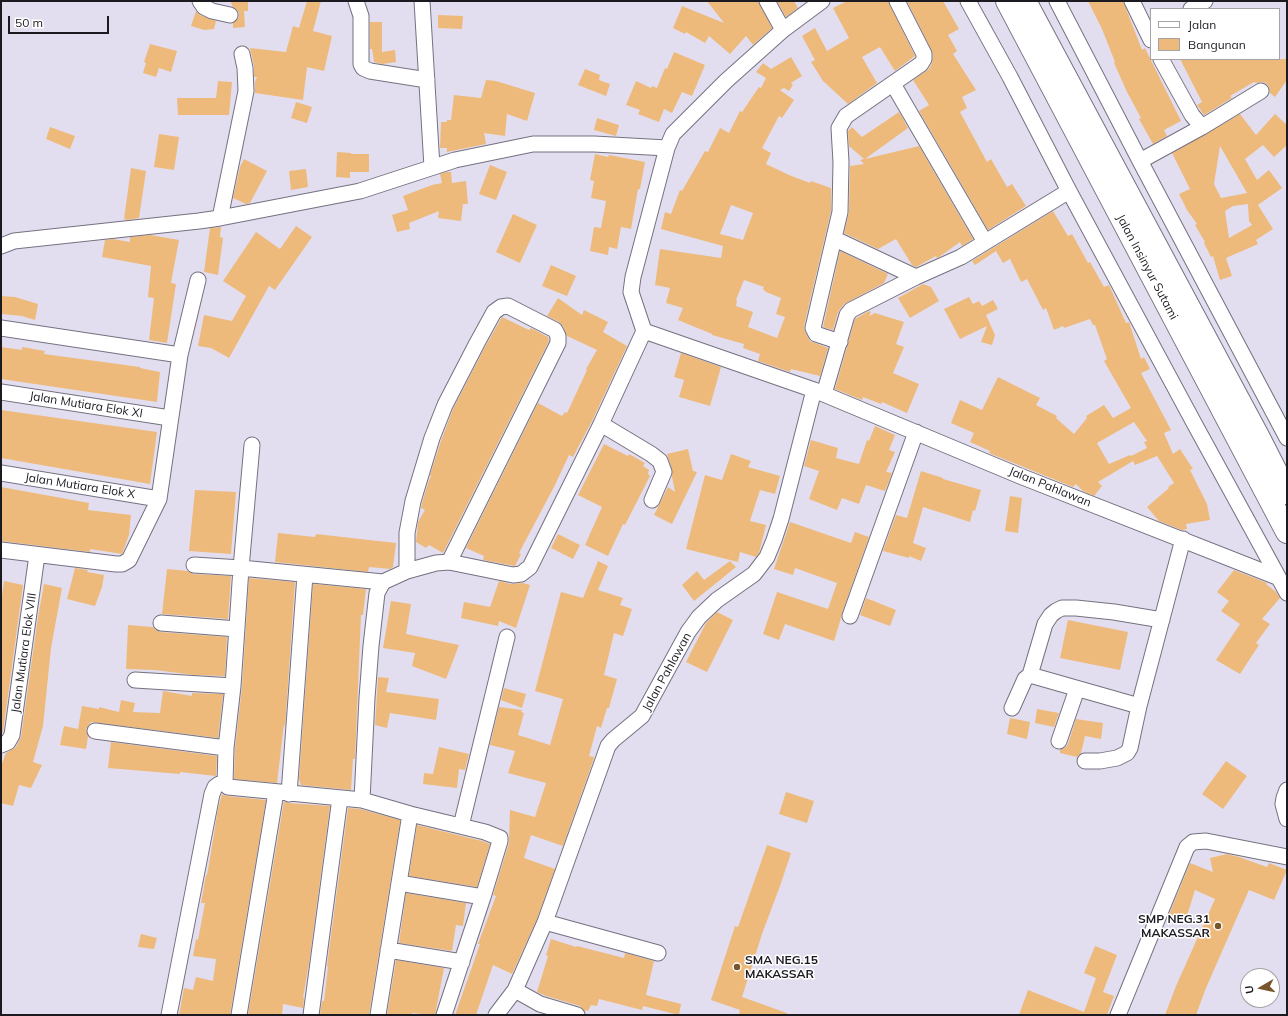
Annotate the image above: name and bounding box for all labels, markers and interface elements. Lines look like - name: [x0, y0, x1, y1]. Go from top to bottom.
- scale bar: [10, 8, 111, 34]
- legend: [1150, 8, 1280, 60]
- text: 50 m: [15, 15, 43, 30]
- text: Jalan: [1188, 17, 1216, 32]
- text: Bangunan: [1188, 37, 1246, 52]
- street label: Jalan Insinyur Sutami: [1113, 212, 1181, 322]
- street label: Jalan Mutiara Elok XI: [28, 389, 144, 421]
- street label: Jalan Pahlawan: [1007, 464, 1093, 510]
- street label: Jalan Mutiara Elok X: [24, 470, 136, 502]
- street label: Jalan Mutiara Elok VIII: [8, 592, 40, 714]
- street label: Jalan Pahlawan: [639, 630, 695, 714]
- place label: SMP NEG.31 MAKASSAR: [1138, 912, 1210, 940]
- marker: SMP NEG.31 MAKASSAR: [1213, 921, 1223, 931]
- place label: SMA NEG.15 MAKASSAR: [745, 953, 818, 981]
- marker: SMA NEG.15 MAKASSAR: [732, 962, 742, 972]
- north arrow: [1240, 968, 1280, 1008]
- text: U: [1242, 985, 1257, 995]

